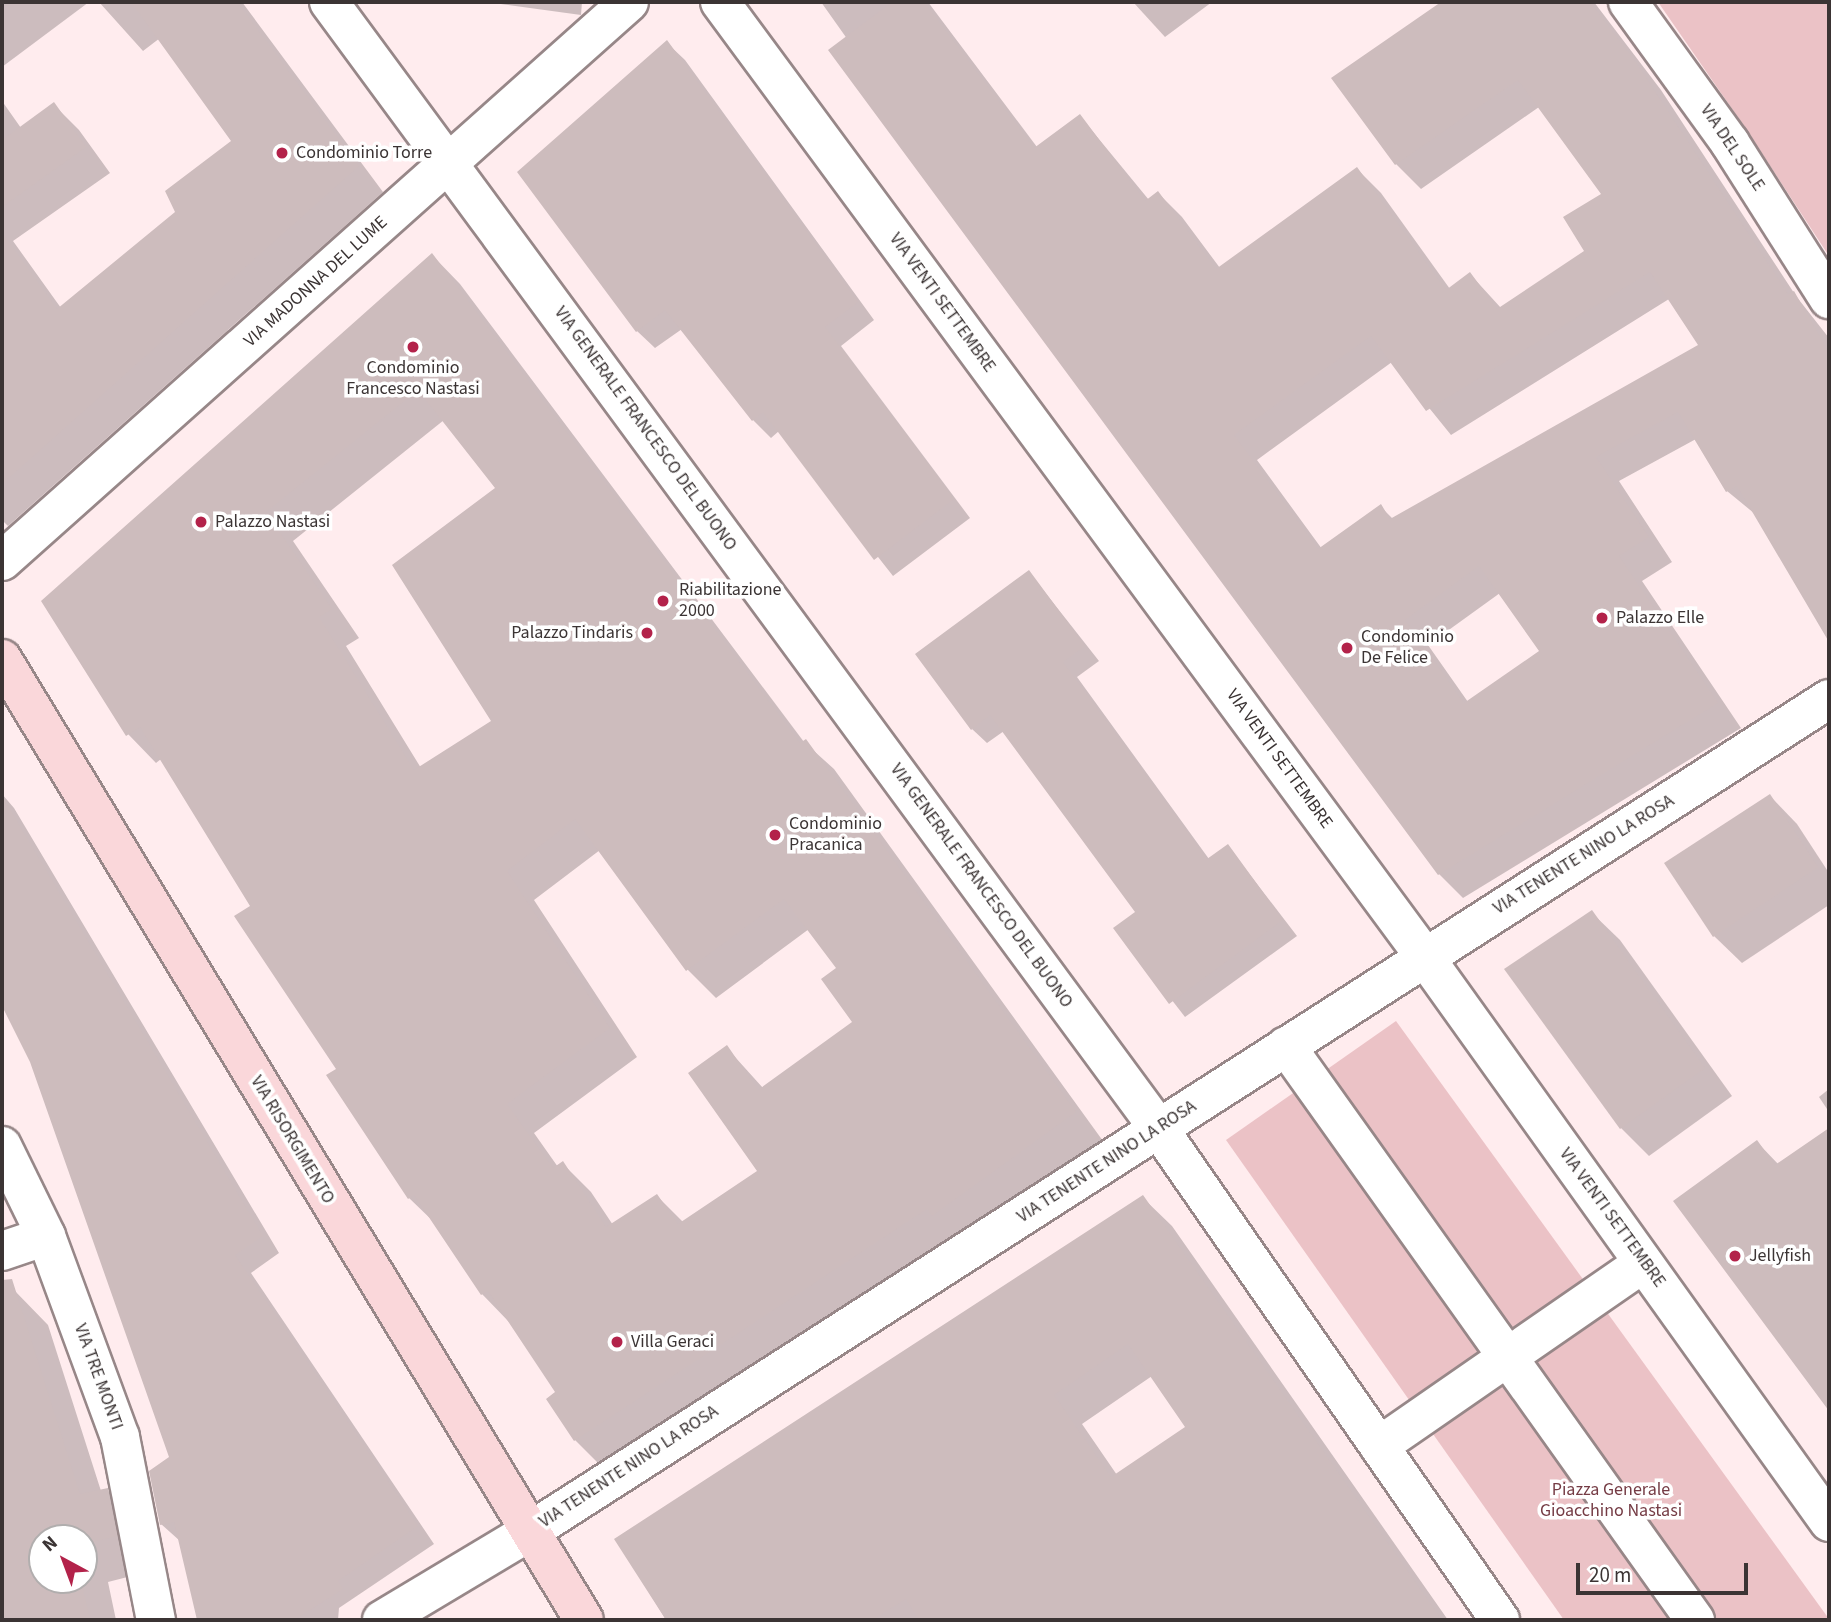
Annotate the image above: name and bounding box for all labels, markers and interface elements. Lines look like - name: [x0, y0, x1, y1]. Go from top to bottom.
- street label: VIA DEL SOLE: [1695, 100, 1769, 196]
- place label: Condominio Torre: [296, 142, 432, 164]
- marker: Condominio Torre: [274, 145, 290, 161]
- street label: VIA MADONNA DEL LUME: [240, 212, 392, 352]
- street label: VIA VENTI SETTEMBRE: [884, 229, 1000, 377]
- street label: VIA GENERALE FRANCESCO DEL BUONO: [549, 303, 741, 555]
- marker: Condominio Francesco Nastasi: [405, 339, 421, 355]
- place label: Condominio Francesco Nastasi: [346, 358, 480, 400]
- place label: Palazzo Nastasi: [215, 511, 330, 533]
- marker: Palazzo Nastasi: [193, 514, 209, 530]
- place label: Riabilitazione 2000: [679, 580, 782, 622]
- marker: Riabilitazione 2000: [653, 591, 673, 611]
- place label: Palazzo Elle: [1616, 607, 1704, 629]
- marker: Palazzo Elle: [1594, 610, 1610, 626]
- place label: Palazzo Tindaris: [511, 622, 633, 644]
- marker: Palazzo Tindaris: [639, 625, 655, 641]
- place label: Condominio De Felice: [1361, 627, 1454, 670]
- marker: Condominio De Felice: [1339, 640, 1355, 656]
- street label: VIA VENTI SETTEMBRE: [1221, 685, 1337, 833]
- street label: VIA GENERALE FRANCESCO DEL BUONO: [885, 760, 1077, 1012]
- street label: VIA TENENTE NINO LA ROSA: [1490, 790, 1678, 920]
- place label: Condominio Pracanica: [789, 814, 882, 856]
- marker: Condominio Pracanica: [767, 827, 783, 843]
- street label: VIA RISORGIMENTO: [245, 1072, 339, 1208]
- street label: VIA TENENTE NINO LA ROSA: [1013, 1096, 1201, 1228]
- street label: VIA VENTI SETTEMBRE: [1554, 1144, 1670, 1292]
- place label: Jellyfish: [1749, 1245, 1811, 1267]
- marker: Jellyfish: [1727, 1248, 1743, 1264]
- street label: VIA TRE MONTI: [69, 1321, 127, 1433]
- place label: Villa Geraci: [631, 1331, 714, 1353]
- marker: Villa Geraci: [609, 1334, 625, 1350]
- street label: VIA TENENTE NINO LA ROSA: [535, 1401, 723, 1533]
- park label: Piazza Generale Gioacchino Nastasi: [1540, 1480, 1682, 1522]
- north arrow: [28, 1524, 98, 1594]
- text: N: [37, 1530, 64, 1559]
- scale bar: [1579, 1548, 1750, 1592]
- text: 20 m: [1589, 1560, 1631, 1590]

